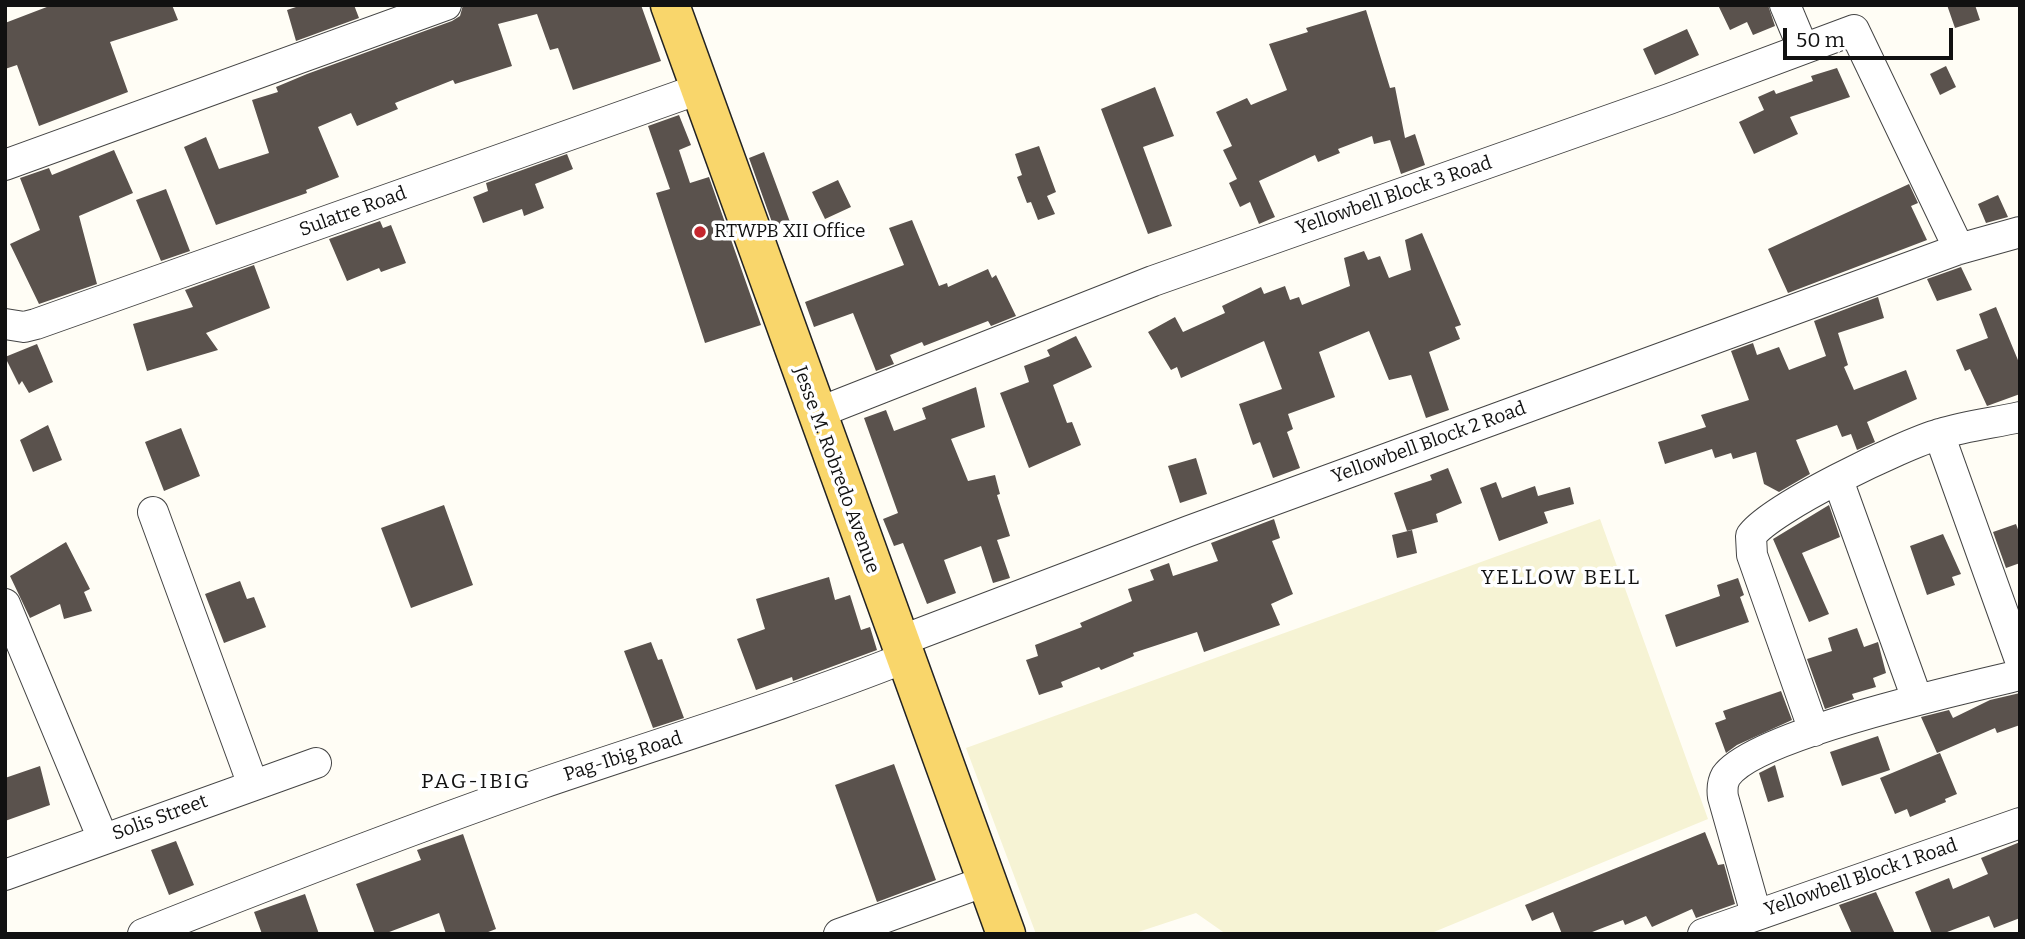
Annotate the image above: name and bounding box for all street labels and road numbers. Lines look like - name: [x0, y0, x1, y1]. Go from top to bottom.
- street label: Yellowbell Block 3 Road: [1293, 152, 1495, 240]
- street label: Sulatre Road: [296, 182, 410, 242]
- street label: Jesse M. Robredo Avenue: [788, 363, 884, 577]
- street label: Yellowbell Block 2 Road: [1329, 397, 1529, 489]
- street label: Pag-Ibig Road: [561, 727, 685, 787]
- street label: Solis Street: [109, 790, 211, 846]
- street label: Yellowbell Block 1 Road: [1762, 834, 1960, 922]

